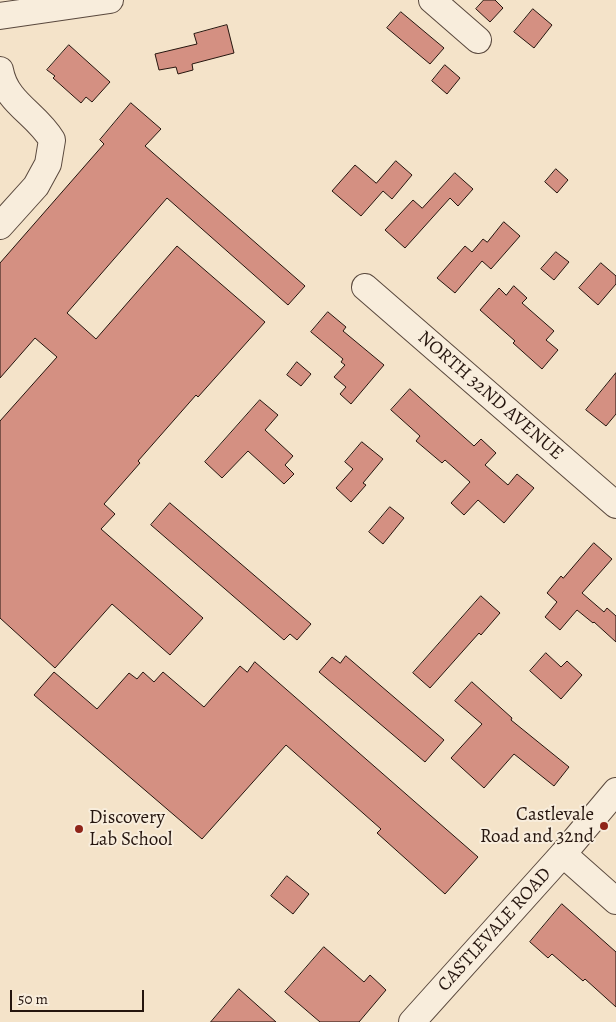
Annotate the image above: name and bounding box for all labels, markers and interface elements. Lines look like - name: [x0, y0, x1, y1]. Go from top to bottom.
- street label: NORTH 32ND AVENUE: [413, 327, 567, 465]
- place label: Castlevale Road and 32nd: [480, 804, 594, 848]
- place label: Discovery Lab School: [89, 807, 172, 851]
- marker: Castlevale Road and 32nd: [598, 820, 610, 832]
- marker: Discovery Lab School: [73, 823, 85, 835]
- street label: CASTLEVALE ROAD: [433, 863, 557, 997]
- scale bar: [12, 980, 146, 1012]
- text: 50 m: [18, 989, 48, 1009]

